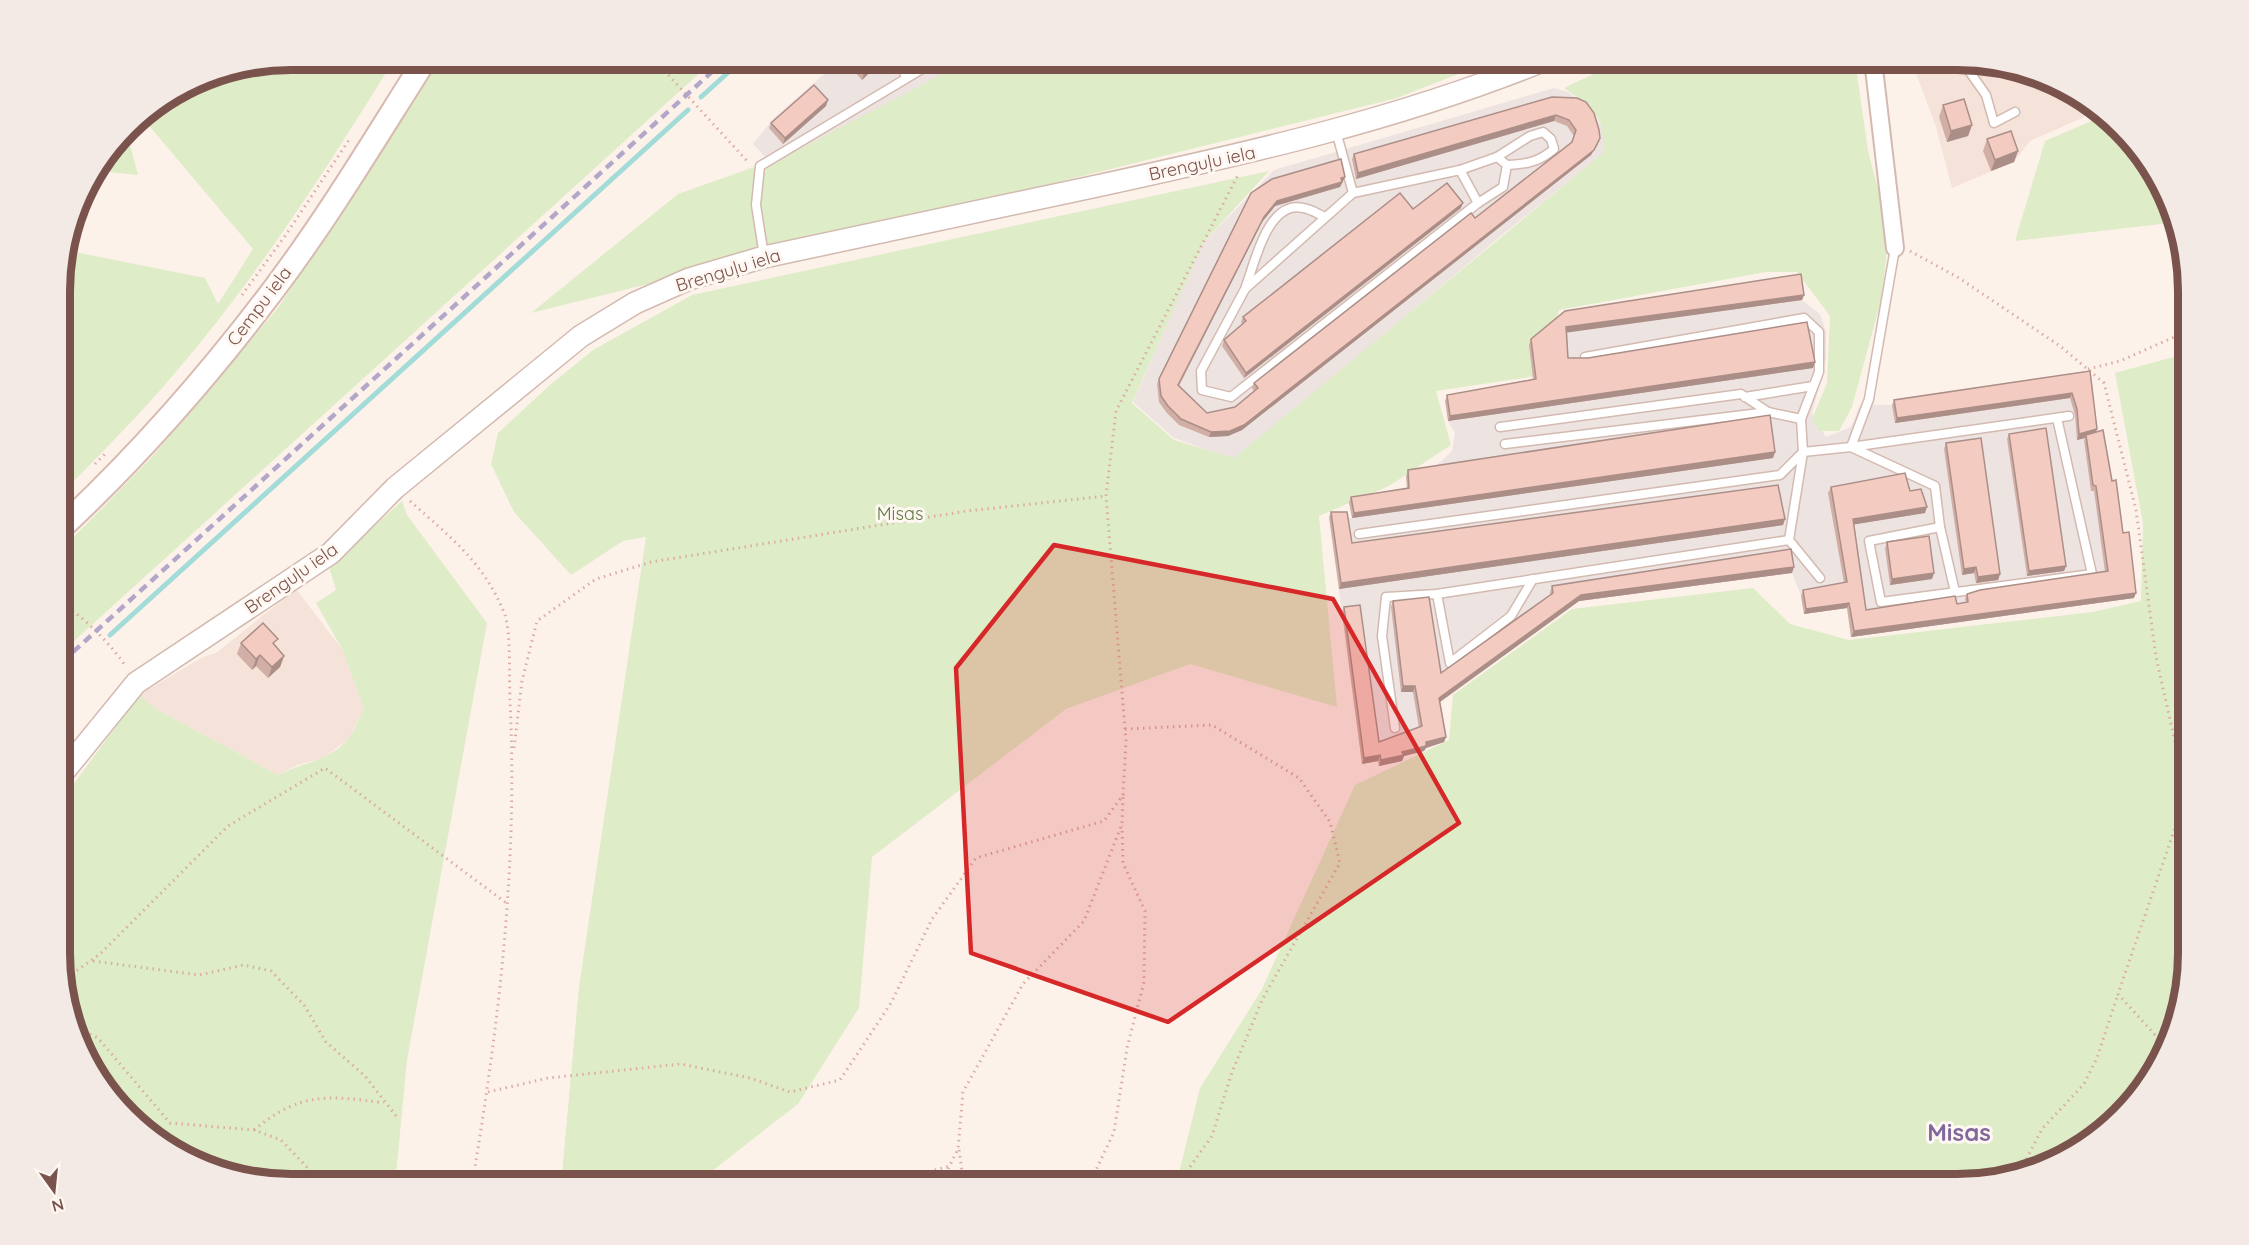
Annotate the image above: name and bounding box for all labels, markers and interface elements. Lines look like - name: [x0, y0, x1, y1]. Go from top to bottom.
- street label: Brenguļu iela: [1147, 140, 1257, 186]
- street label: Brenguļu iela: [673, 243, 783, 297]
- street label: Cempu iela: [222, 262, 296, 350]
- park label: Misas: [877, 502, 923, 525]
- street label: Brenguļu iela: [240, 537, 342, 619]
- district label: Misas: [1927, 1117, 1991, 1147]
- north arrow: [24, 1161, 84, 1221]
- text: N: [50, 1194, 66, 1217]

